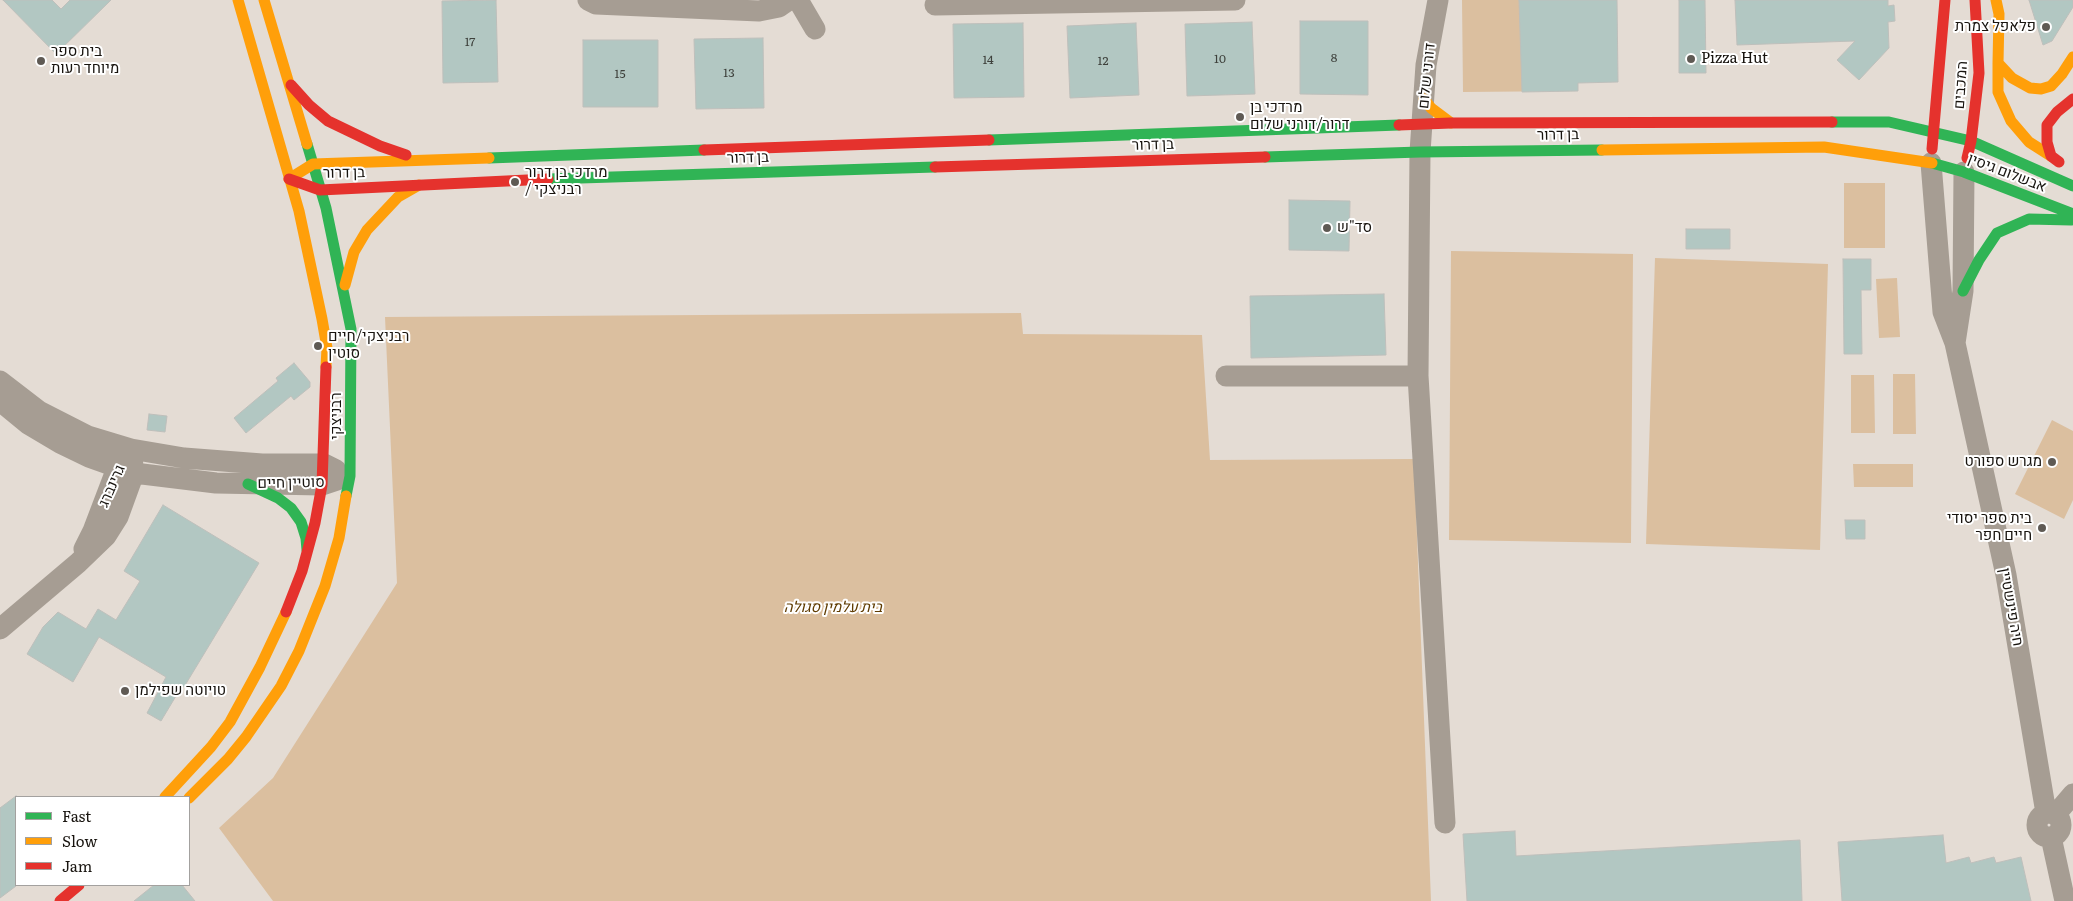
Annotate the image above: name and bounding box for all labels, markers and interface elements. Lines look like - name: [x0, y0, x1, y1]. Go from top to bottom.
- place label: פלאפל צמרת: [1955, 18, 2036, 36]
- marker: פלאפל צמרת: [2040, 21, 2052, 33]
- house number: 17: [465, 35, 475, 49]
- street label: דורני שלום: [1415, 42, 1439, 110]
- place label: בית ספר מיוחד רעות: [51, 43, 119, 78]
- place label: Pizza Hut: [1701, 50, 1768, 68]
- house number: 8: [1331, 51, 1337, 65]
- house number: 10: [1214, 52, 1226, 66]
- house number: 14: [982, 53, 994, 67]
- marker: Pizza Hut: [1685, 53, 1697, 65]
- house number: 12: [1098, 54, 1108, 68]
- marker: בית ספר מיוחד רעות: [35, 55, 47, 67]
- street label: המכבים: [1950, 60, 1972, 110]
- house number: 13: [723, 66, 735, 80]
- house number: 15: [615, 67, 625, 81]
- place label: מרדכי בן דרור/דורני שלום: [1250, 99, 1350, 134]
- marker: מרדכי בן דרור/דורני שלום: [1234, 111, 1246, 123]
- street label: בן דרור: [1537, 126, 1579, 144]
- street label: בן דרור: [1132, 135, 1174, 155]
- street label: בן דרור: [727, 148, 769, 168]
- street label: אבשלום גיסין: [1965, 150, 2049, 196]
- street label: בן דרור: [323, 164, 365, 182]
- place label: מרדכי בן דרור / רבניצקי: [525, 164, 607, 199]
- marker: מרדכי בן דרור / רבניצקי: [509, 176, 521, 188]
- place label: סד"ש: [1337, 219, 1372, 237]
- marker: סד"ש: [1321, 222, 1333, 234]
- place label: רבניצקי/חיים סוטין: [328, 328, 409, 363]
- marker: רבניצקי/חיים סוטין: [312, 340, 324, 352]
- street label: רבניצקי: [328, 392, 346, 440]
- place label: מגרש ספורט: [1964, 453, 2042, 471]
- marker: מגרש ספורט: [2046, 456, 2058, 468]
- street label: גרינברג: [95, 462, 129, 510]
- street label: סוטיין חיים: [257, 473, 325, 493]
- place label: בית ספר יסודי חיים חפר: [1947, 510, 2032, 545]
- marker: בית ספר יסודי חיים חפר: [2036, 522, 2048, 534]
- street label: חיה פינשטיין: [1995, 566, 2027, 648]
- park label: בית עלמין סגולה: [784, 599, 882, 617]
- place label: טויוטה שפילמן: [135, 682, 226, 700]
- marker: טויוטה שפילמן: [119, 685, 131, 697]
- legend: [15, 796, 190, 886]
- text: Fast: [62, 804, 91, 827]
- text: Slow: [62, 829, 97, 852]
- text: Jam: [62, 854, 92, 877]

